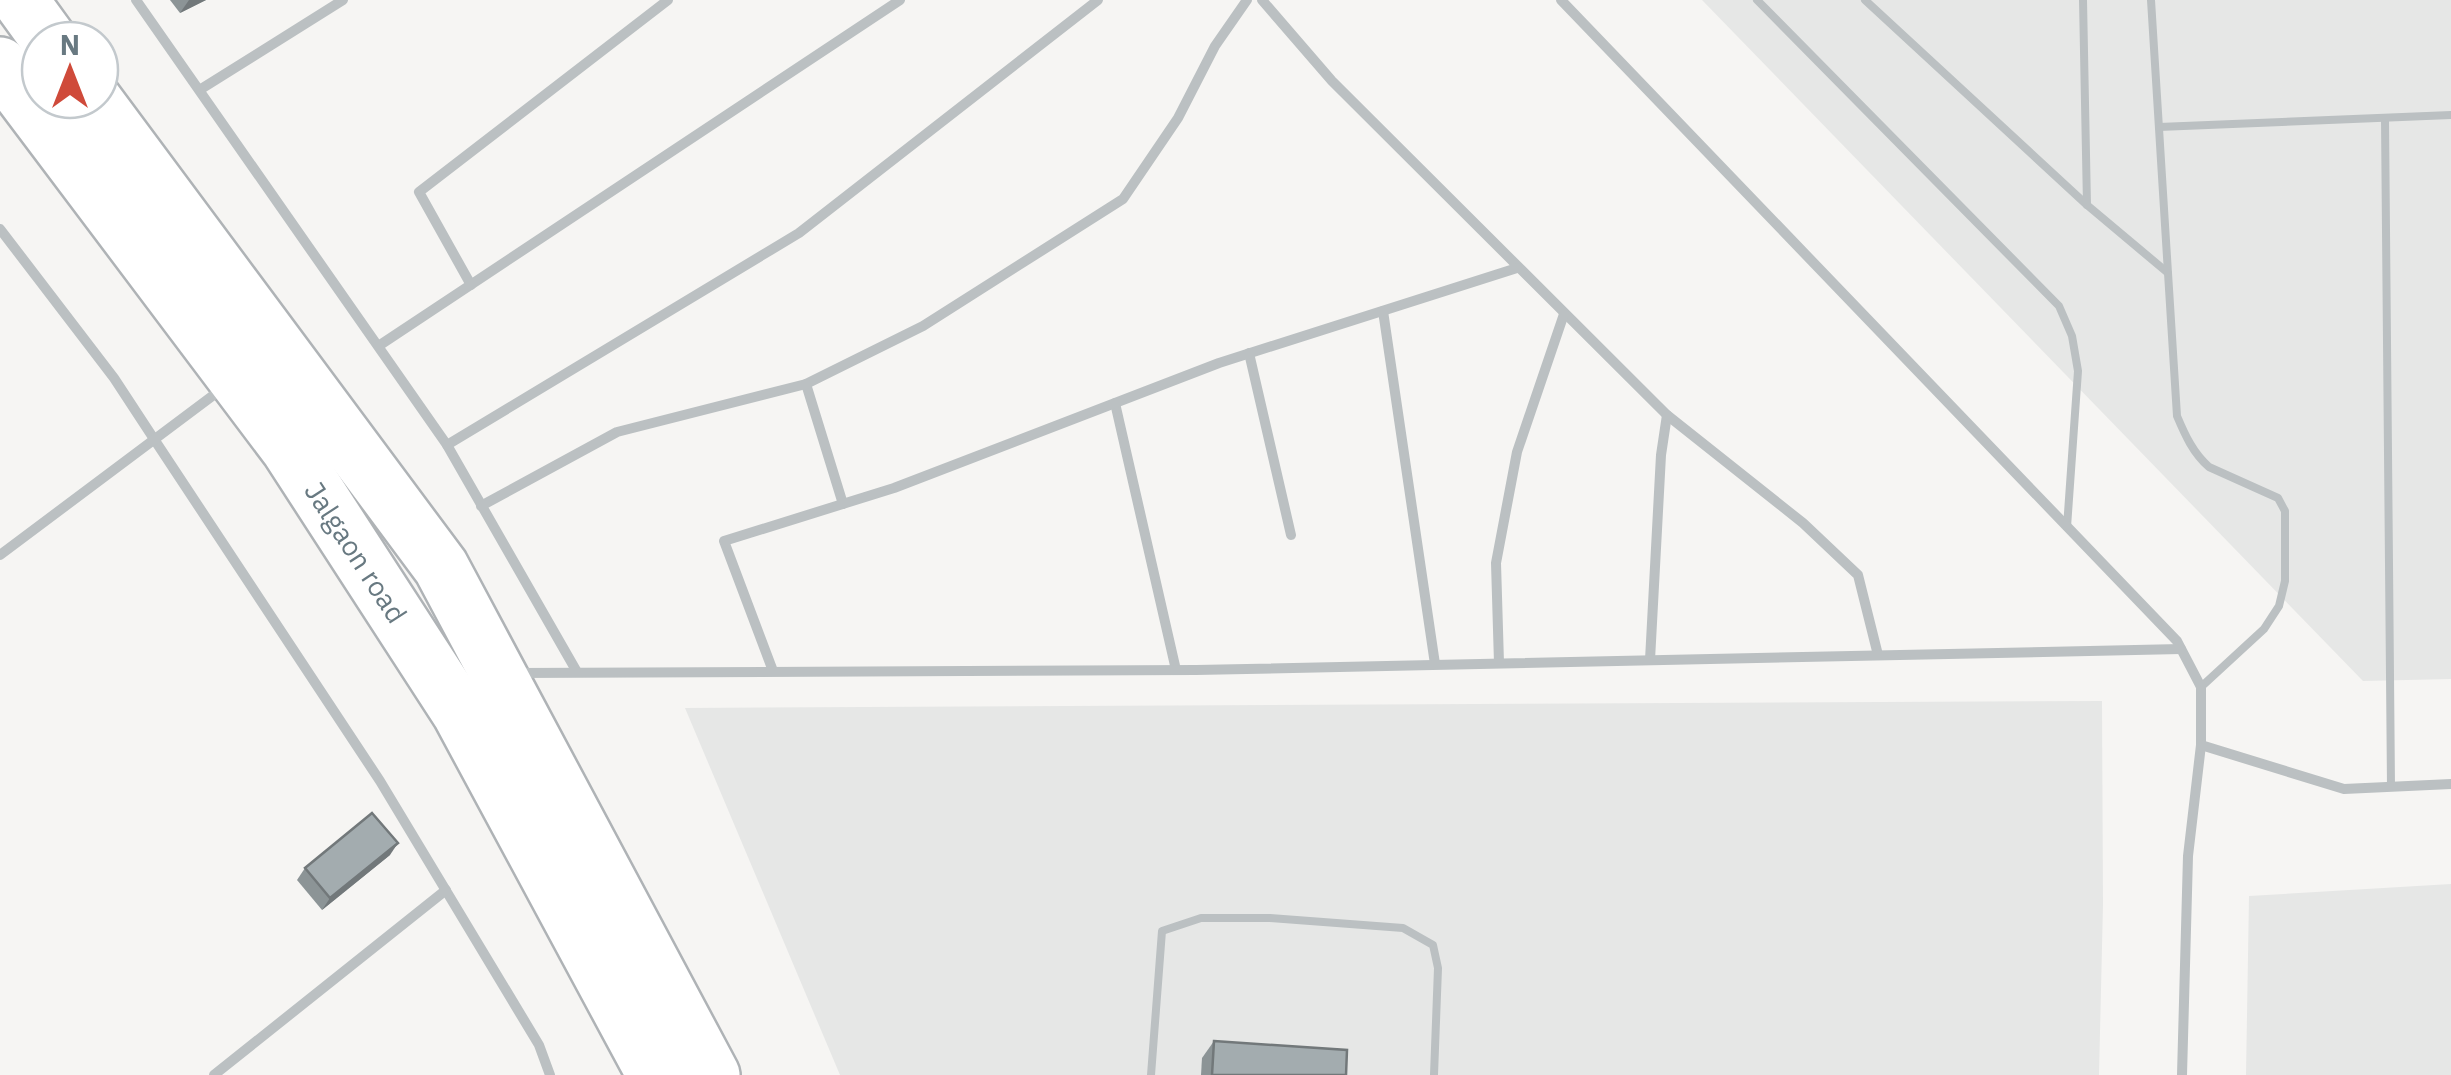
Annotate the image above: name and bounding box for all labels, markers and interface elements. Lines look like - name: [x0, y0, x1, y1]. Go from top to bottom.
- north arrow: [20, 20, 120, 120]
- text: N: [60, 26, 80, 63]
- street label: Jalgaon road: [296, 474, 416, 630]

